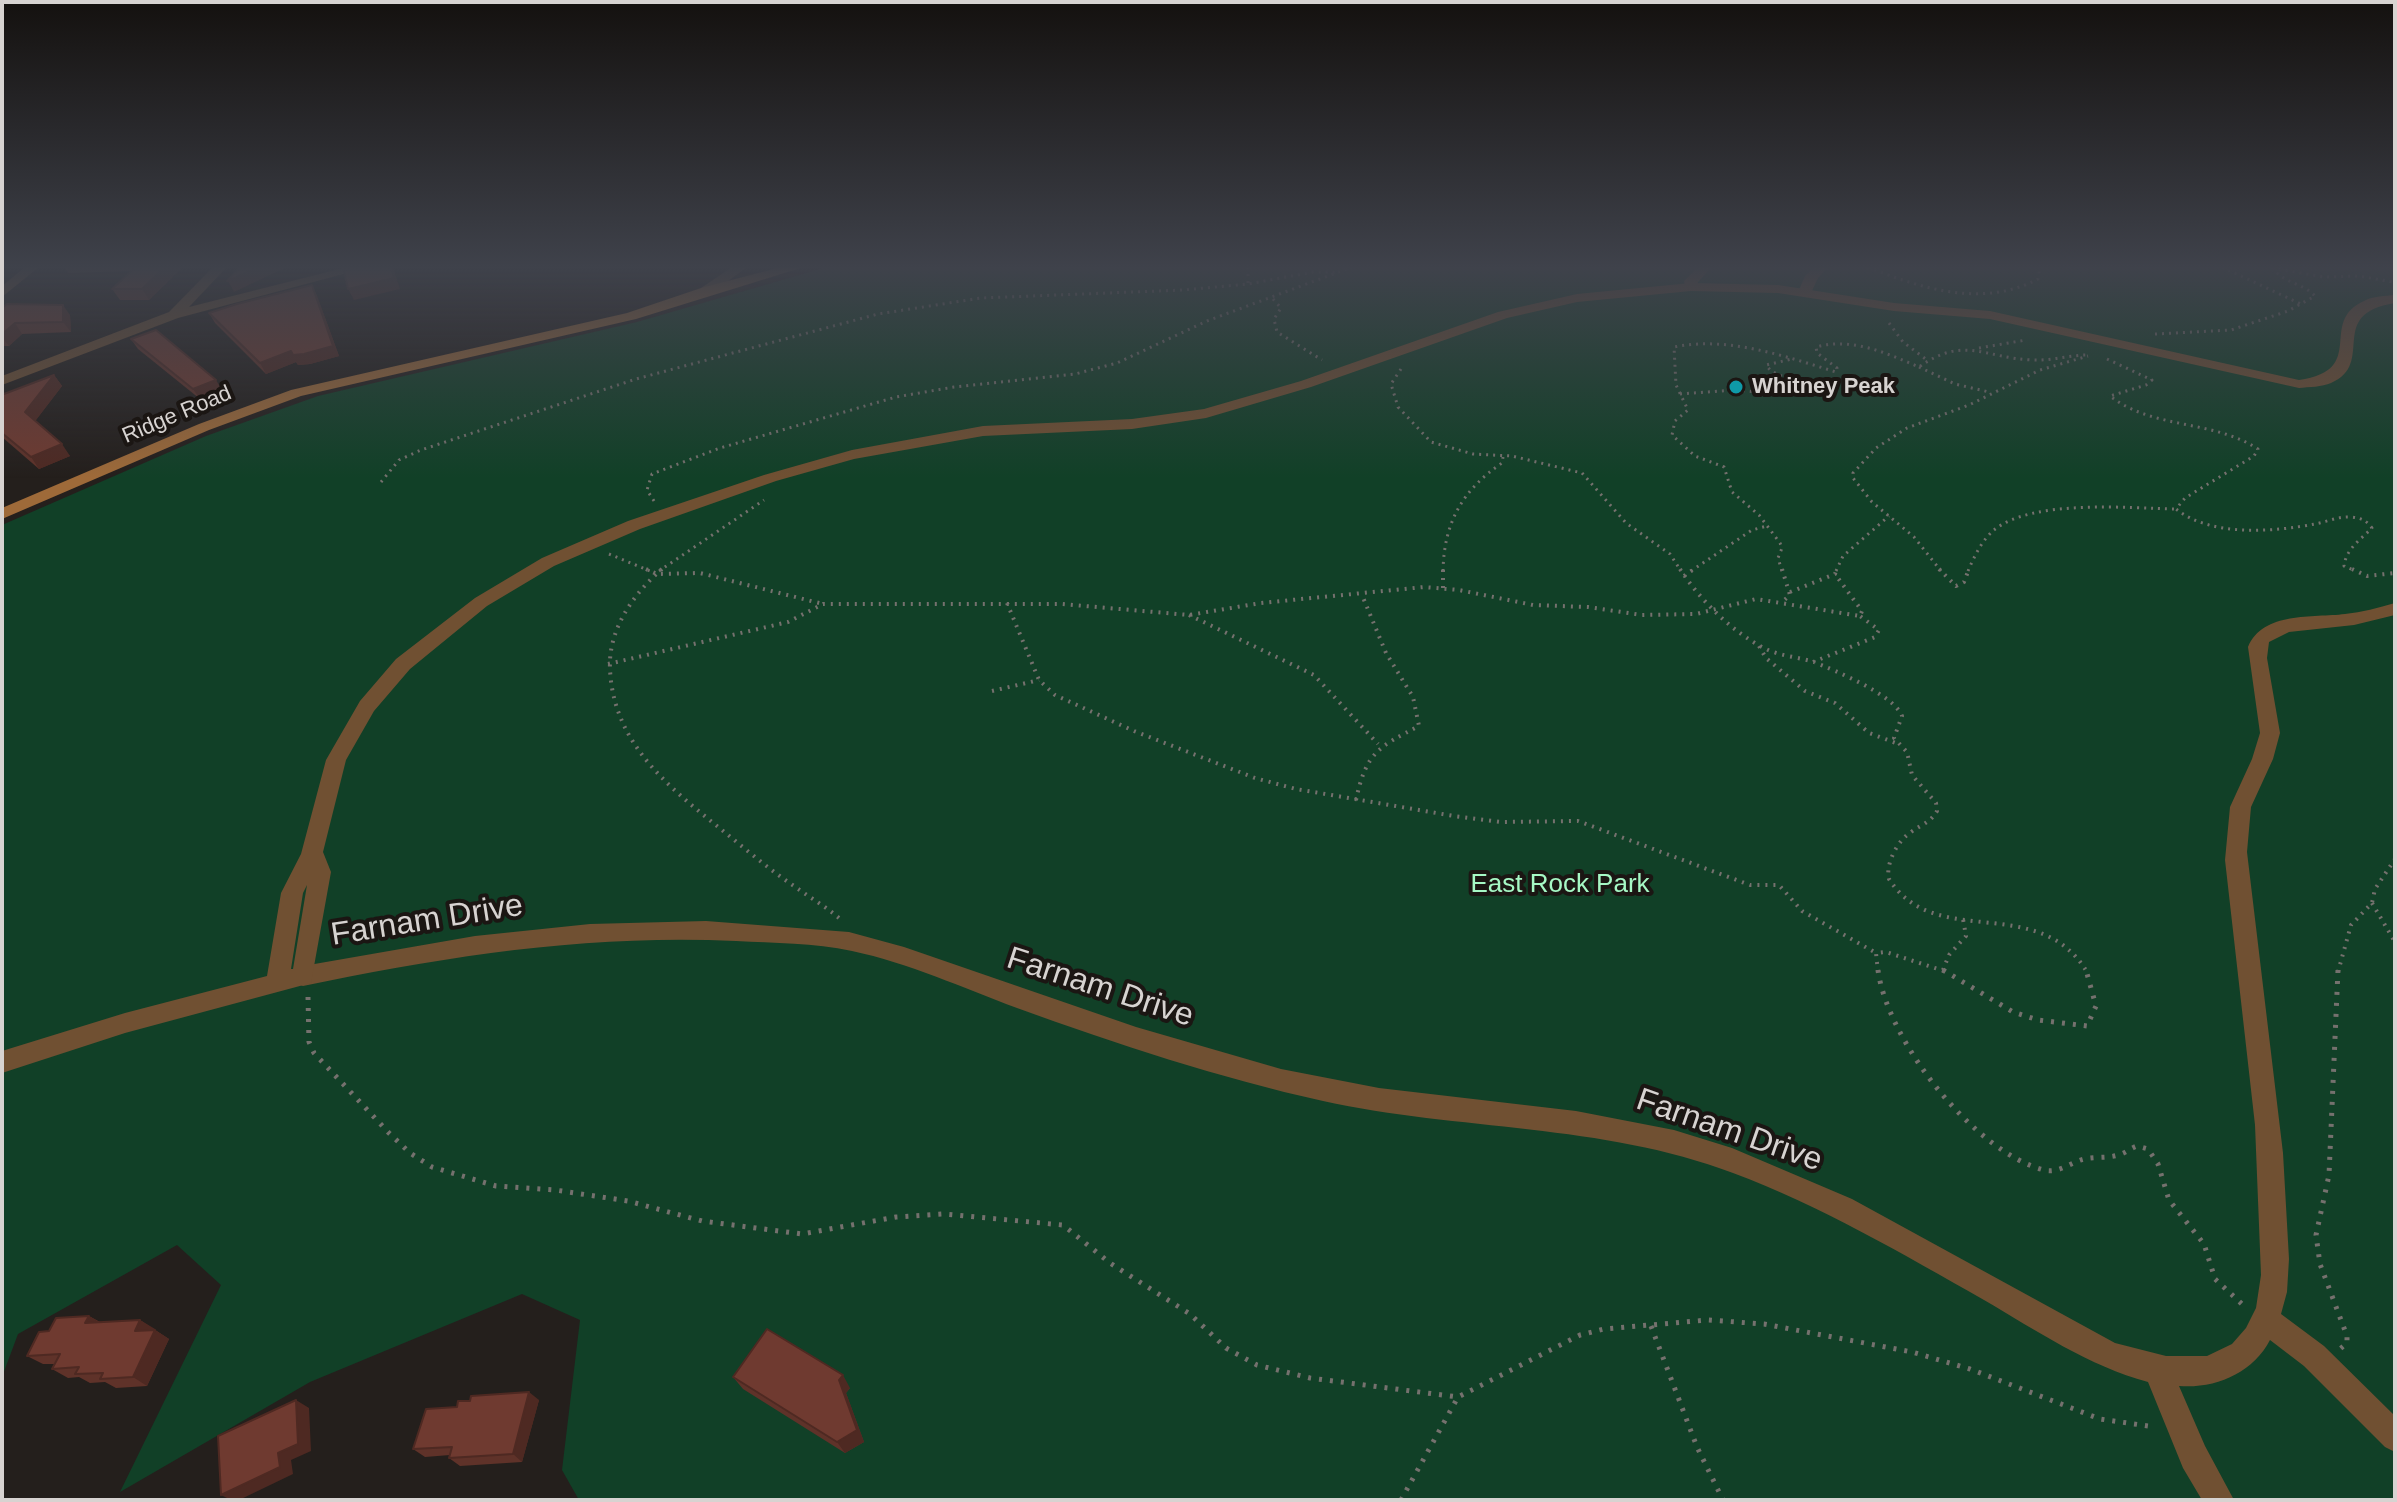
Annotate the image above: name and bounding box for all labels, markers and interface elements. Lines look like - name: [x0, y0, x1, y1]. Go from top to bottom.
- place label: Whitney Peak: [1752, 374, 1895, 400]
- marker: Whitney Peak: [1727, 378, 1745, 396]
- street label: Ridge Road: [118, 380, 236, 450]
- park label: East Rock Park: [1470, 869, 1650, 901]
- street label: Farnam Drive: [328, 887, 526, 955]
- street label: Farnam Drive: [1002, 940, 1198, 1036]
- street label: Farnam Drive: [1631, 1081, 1827, 1181]

